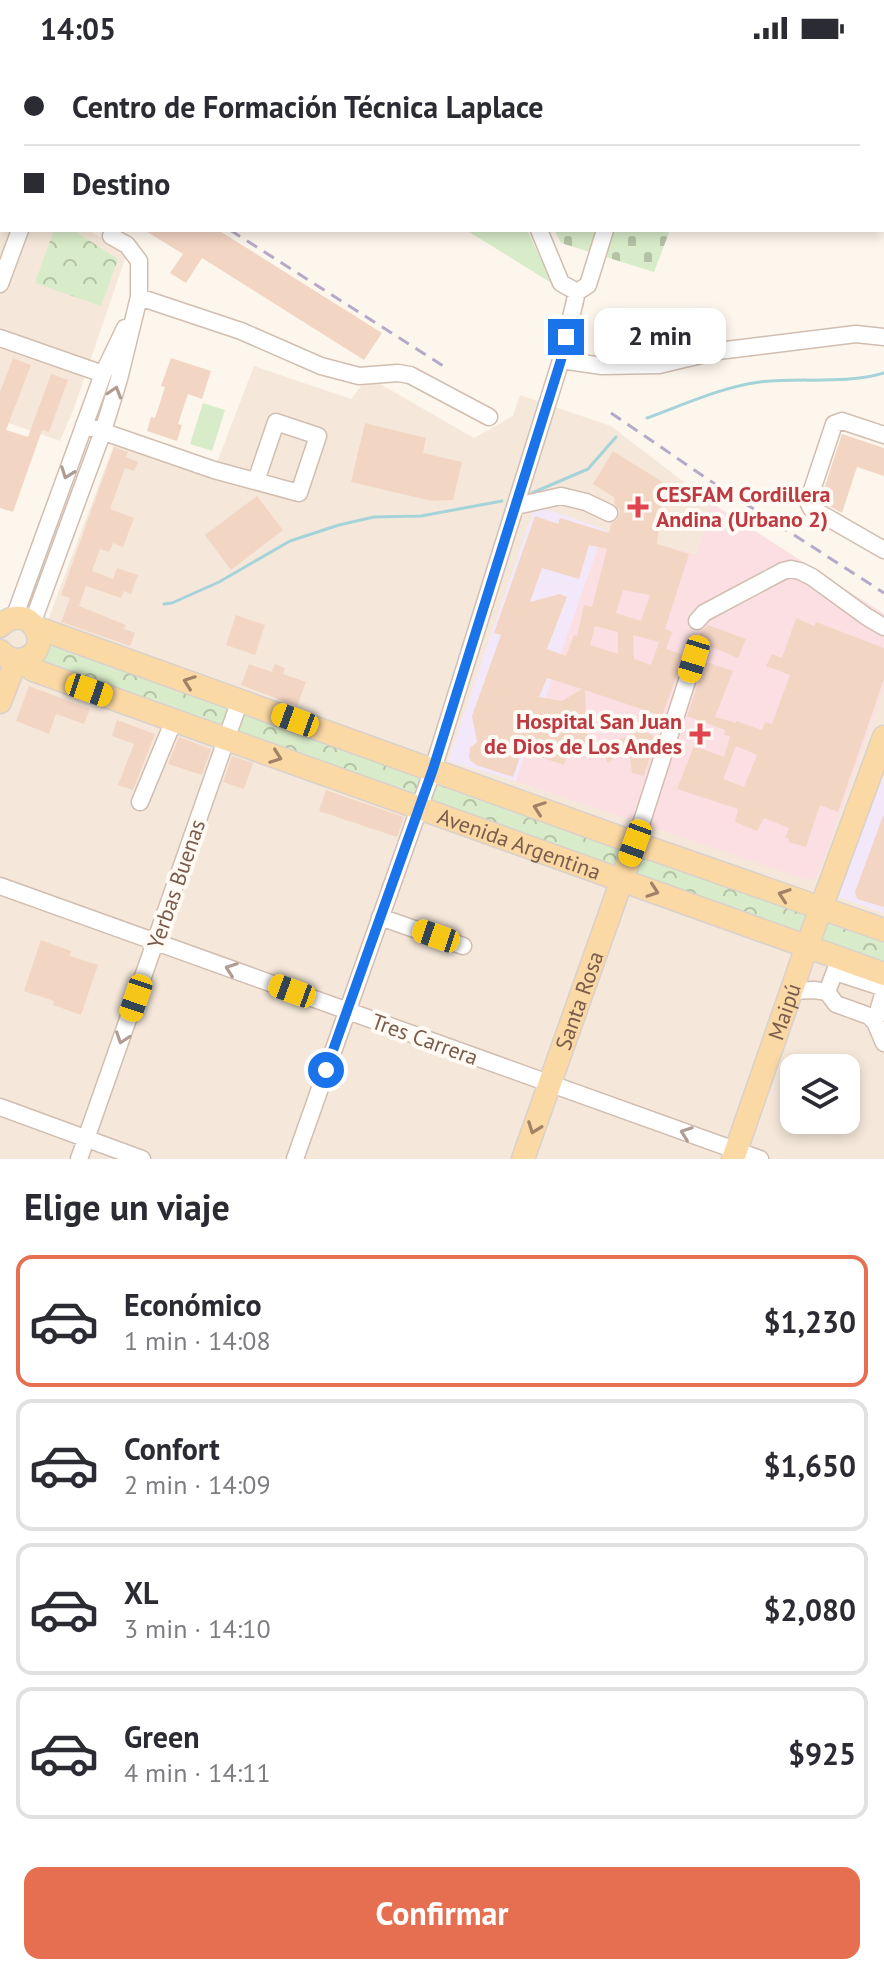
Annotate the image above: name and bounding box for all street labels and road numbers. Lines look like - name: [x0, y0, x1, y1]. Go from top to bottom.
- street label: Avenida Argentina: [434, 802, 605, 886]
- street label: Yerbas Buenas: [141, 816, 211, 952]
- street label: Santa Rosa: [549, 947, 610, 1054]
- street label: Maipú: [761, 980, 807, 1044]
- street label: Tres Carrera: [368, 1007, 482, 1071]

